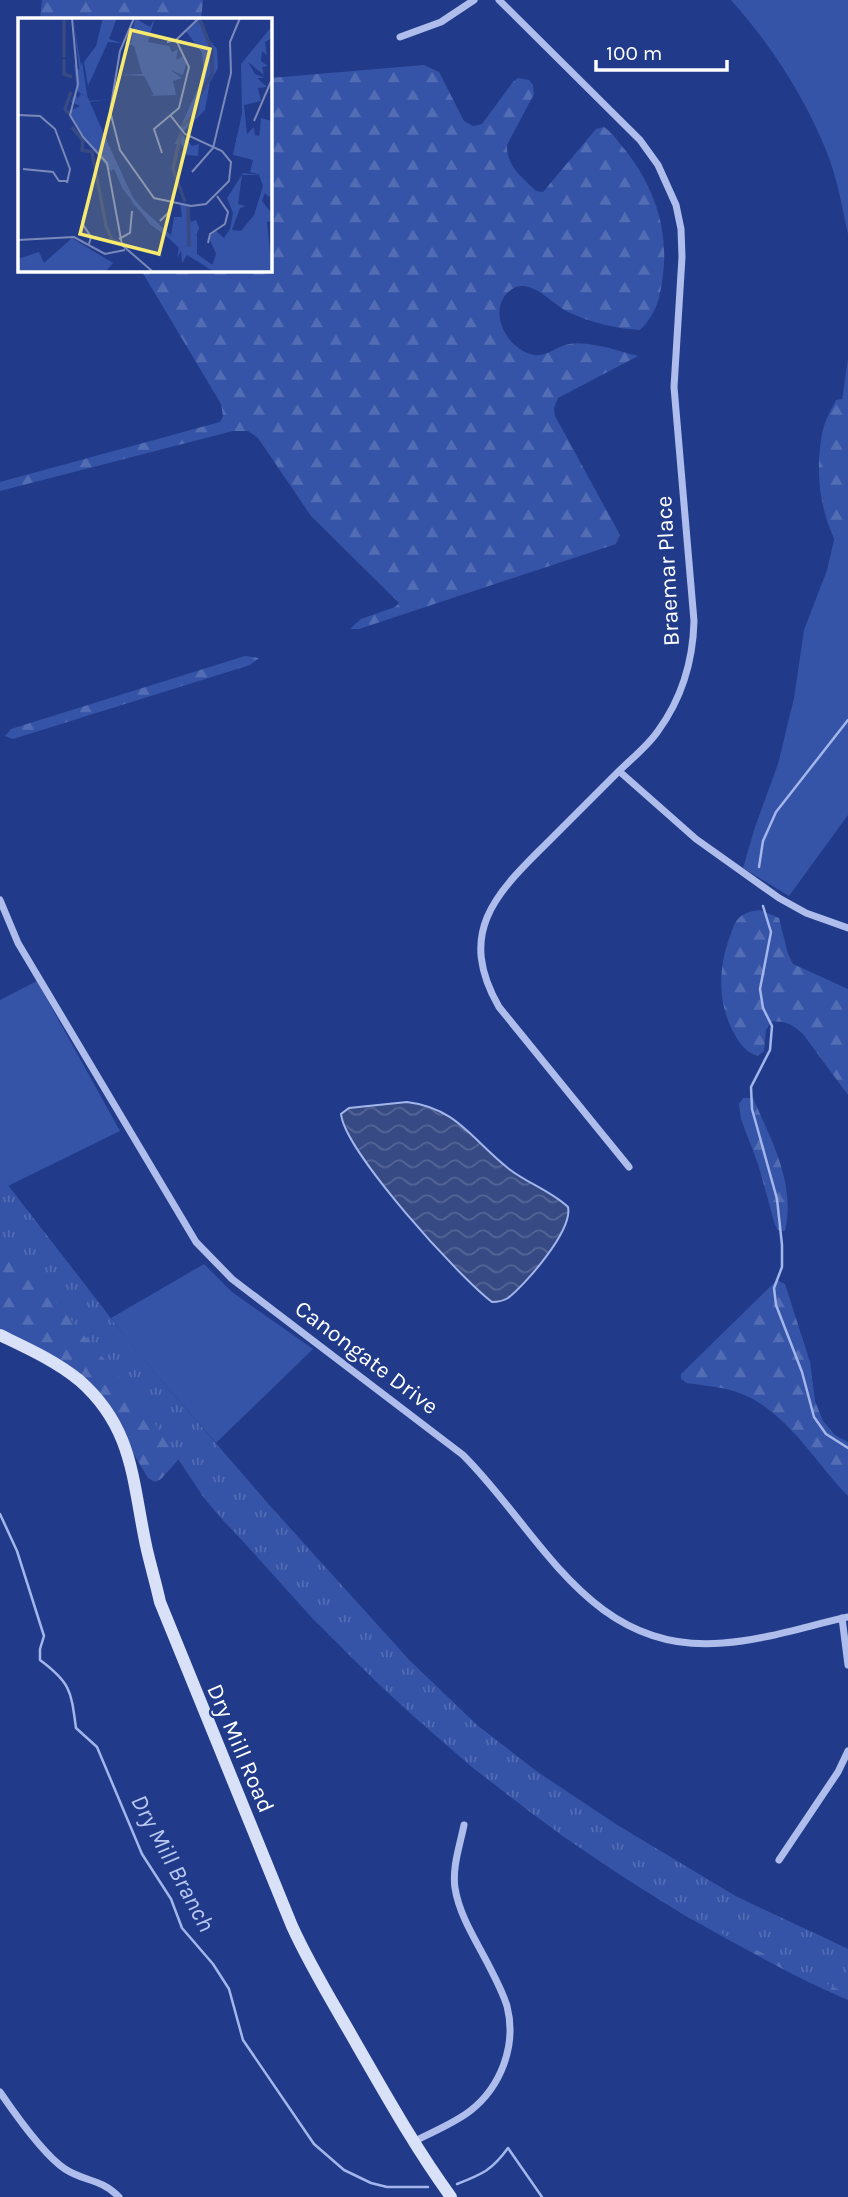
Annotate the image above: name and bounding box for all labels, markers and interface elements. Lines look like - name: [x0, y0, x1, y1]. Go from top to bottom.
- inset map: [18, 18, 271, 271]
- scale bar: [596, 28, 727, 72]
- text: 100 m: [606, 41, 663, 65]
- street label: Braemar Place: [650, 495, 685, 647]
- street label: Canongate Drive: [290, 1295, 444, 1420]
- street label: Dry Mill Road: [201, 1680, 280, 1817]
- water label: Dry Mill Branch: [125, 1790, 221, 1936]

